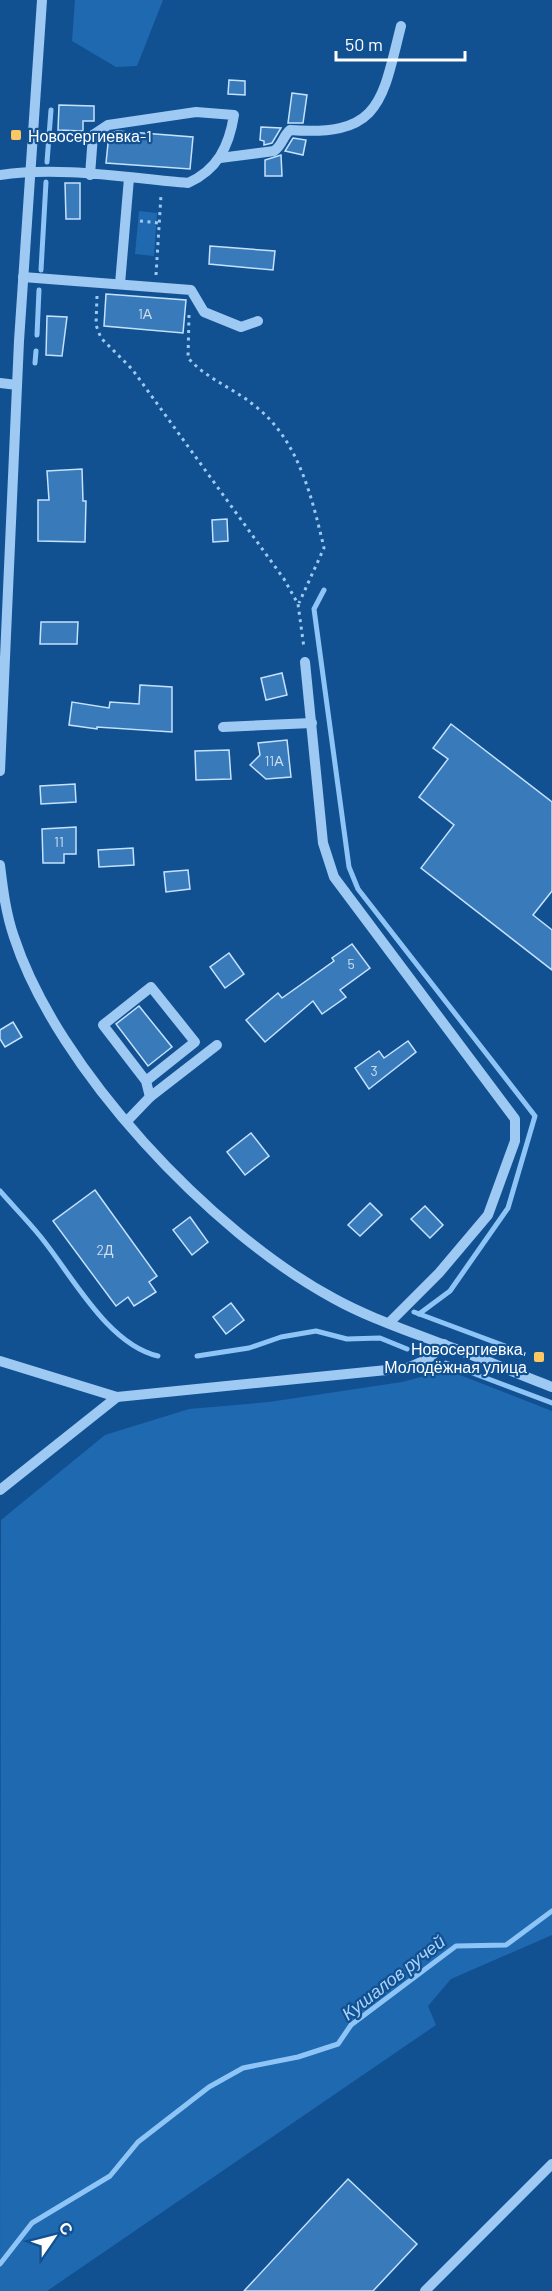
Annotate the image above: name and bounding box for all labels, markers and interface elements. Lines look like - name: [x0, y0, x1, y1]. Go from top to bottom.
- scale bar: [336, 24, 465, 62]
- text: 50 m: [345, 33, 383, 55]
- place label: Новосергиевка-1: [28, 126, 152, 145]
- marker: Новосергиевка-1: [9, 128, 23, 142]
- house number: 1А: [138, 305, 153, 322]
- house number: 11А: [264, 752, 284, 769]
- house number: 11: [54, 833, 64, 850]
- house number: 5: [347, 955, 355, 972]
- house number: 3: [370, 1062, 378, 1079]
- house number: 2Д: [97, 1241, 114, 1258]
- place label: Новосергиевка, Молодёжная улица: [384, 1339, 527, 1376]
- marker: Новосергиевка, Молодёжная улица: [532, 1350, 546, 1364]
- water label: Кушалов ручей: [337, 1930, 449, 2024]
- north arrow: [24, 2207, 84, 2267]
- text: С: [56, 2218, 78, 2239]

